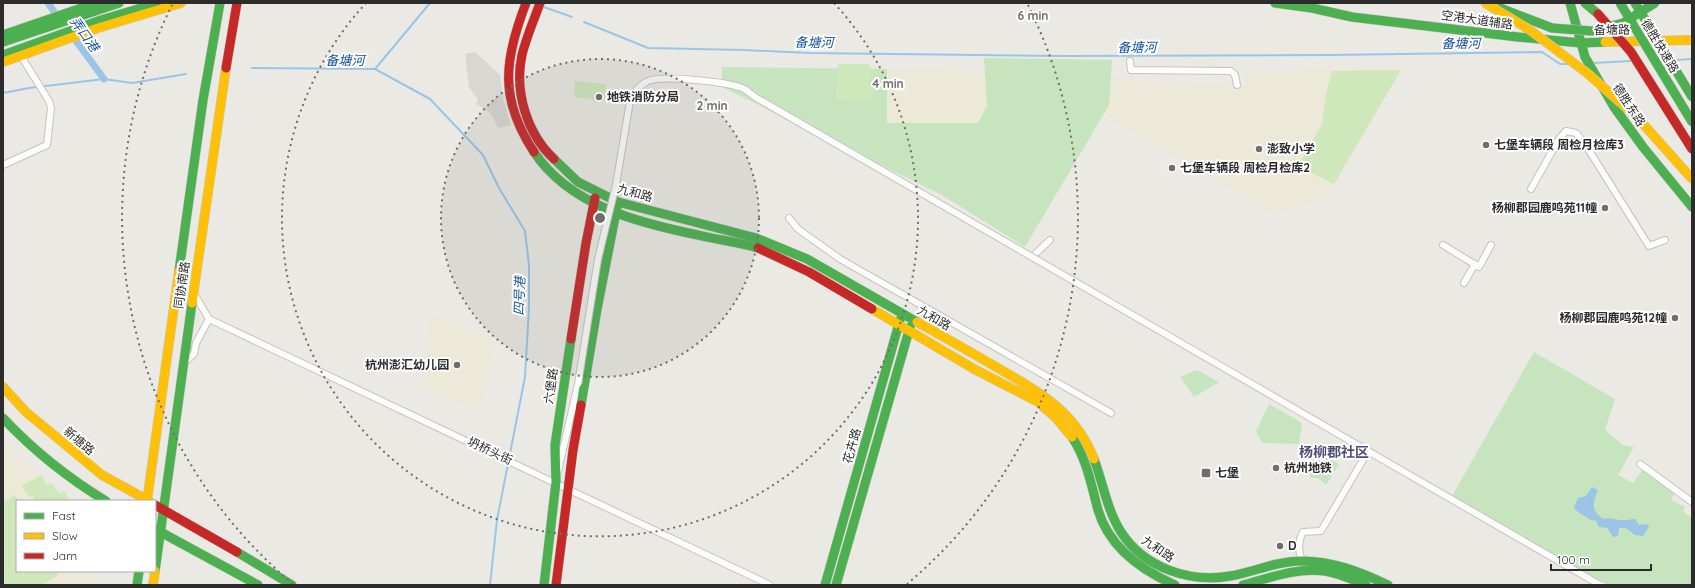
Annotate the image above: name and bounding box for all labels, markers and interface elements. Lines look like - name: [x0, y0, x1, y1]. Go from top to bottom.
- street label: 空港大道辅路: [1440, 7, 1514, 32]
- text: 6 min: [1017, 8, 1049, 23]
- water label: 弄口港: [67, 14, 104, 56]
- street label: 德胜快速路: [1639, 16, 1682, 75]
- street label: 备塘路: [1594, 22, 1630, 37]
- water label: 备塘河: [794, 34, 837, 50]
- water label: 备塘河: [1441, 35, 1484, 51]
- water label: 备塘河: [1117, 39, 1160, 55]
- water label: 备塘河: [325, 52, 367, 68]
- text: 4 min: [872, 76, 904, 91]
- street label: 德胜东路: [1610, 81, 1649, 129]
- place label: 地铁消防分局: [607, 89, 679, 104]
- marker: 地铁消防分局: [594, 92, 604, 102]
- text: 2 min: [696, 98, 728, 113]
- place label: 七堡车辆段 周检月检库3: [1494, 137, 1624, 152]
- marker: 七堡车辆段 周检月检库3: [1481, 140, 1491, 150]
- place label: 澎致小学: [1267, 141, 1315, 156]
- marker: 澎致小学: [1254, 144, 1264, 154]
- place label: 七堡车辆段 周检月检库2: [1180, 160, 1310, 175]
- marker: 七堡车辆段 周检月检库2: [1167, 163, 1177, 173]
- street label: 九和路: [616, 180, 655, 205]
- place label: 杨柳郡园鹿鸣苑11幢: [1492, 200, 1597, 215]
- marker: 杨柳郡园鹿鸣苑11幢: [1600, 203, 1610, 213]
- centre of rings: [593, 211, 607, 225]
- street label: 同协南路: [171, 260, 192, 310]
- water label: 四号港: [510, 274, 528, 316]
- street label: 九和路: [915, 302, 954, 333]
- place label: 杨柳郡园鹿鸣苑12幢: [1560, 310, 1667, 325]
- marker: 杨柳郡园鹿鸣苑12幢: [1670, 313, 1680, 323]
- place label: 杭州澎汇幼儿园: [365, 357, 449, 372]
- marker: 杭州澎汇幼儿园: [452, 360, 462, 370]
- street label: 六堡路: [541, 367, 560, 405]
- street label: 新塘路: [61, 423, 98, 458]
- street label: 花卉路: [839, 426, 864, 465]
- street label: 坍桥头街: [465, 434, 515, 467]
- district label: 杨柳郡社区: [1299, 443, 1369, 461]
- place label: 杭州地铁: [1284, 460, 1332, 475]
- marker: 杭州地铁: [1271, 463, 1281, 473]
- place label: 七堡: [1215, 465, 1239, 480]
- marker: 七堡: [1200, 467, 1212, 479]
- legend: [16, 500, 156, 572]
- text: Fast: [52, 508, 76, 523]
- text: Slow: [52, 528, 78, 543]
- street label: 九和路: [1139, 532, 1177, 565]
- place label: D: [1288, 538, 1297, 553]
- marker: D: [1275, 541, 1285, 551]
- scale bar: [1551, 546, 1651, 572]
- text: Jam: [52, 548, 77, 563]
- text: 100 m: [1557, 552, 1590, 567]

